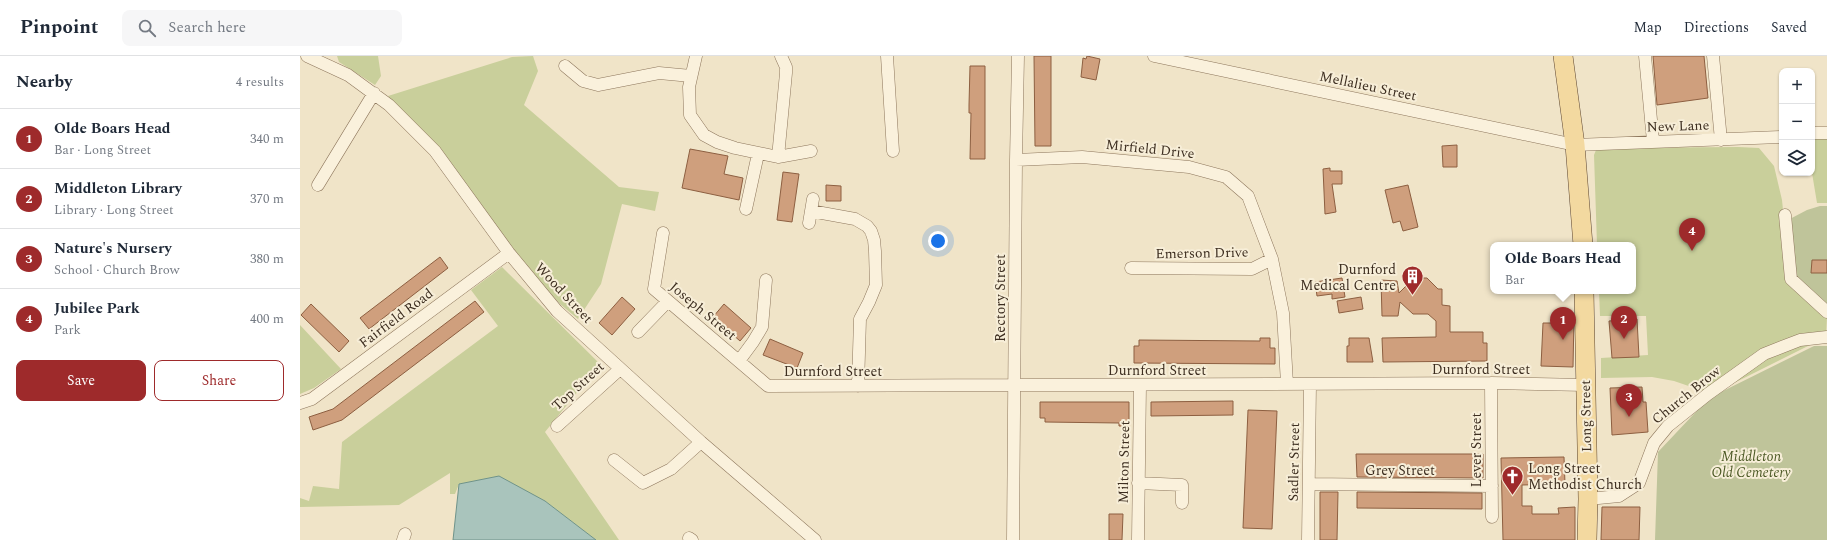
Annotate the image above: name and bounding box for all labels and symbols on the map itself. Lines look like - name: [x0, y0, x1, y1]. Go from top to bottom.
- street label: Mellalieu Street: [1318, 65, 1418, 107]
- street label: New Lane: [1646, 114, 1710, 138]
- street label: Mirfield Drive: [1105, 134, 1196, 164]
- pin: 4: [1679, 218, 1705, 251]
- your location: [928, 231, 948, 251]
- street label: Emerson Drive: [1155, 242, 1249, 264]
- street label: Rectory Street: [990, 254, 1011, 342]
- street label: Wood Street: [530, 258, 598, 328]
- place label: Durnford Medical Centre: [1300, 259, 1396, 296]
- building icon: Durnford Medical Centre: [1399, 264, 1425, 297]
- street label: Joseph Street: [665, 277, 741, 345]
- street label: Fairfield Road: [354, 283, 438, 353]
- pin: 2: [1611, 306, 1637, 339]
- pin: 1: [1550, 307, 1576, 340]
- street label: Top Street: [547, 357, 609, 415]
- street label: Durnford Street: [1432, 359, 1530, 380]
- street label: Durnford Street: [1108, 360, 1206, 381]
- street label: Church Brow: [1647, 360, 1725, 429]
- street label: Durnford Street: [784, 361, 882, 382]
- street label: Long Street: [1575, 380, 1597, 452]
- pin: 3: [1616, 384, 1642, 417]
- street label: Lever Street: [1466, 413, 1487, 487]
- street label: Milton Street: [1113, 420, 1135, 504]
- street label: Sadler Street: [1283, 422, 1305, 502]
- park label: Middleton Old Cemetery: [1711, 446, 1791, 483]
- place label: Long Street Methodist Church: [1528, 458, 1642, 495]
- street label: Grey Street: [1365, 460, 1435, 481]
- church icon: Long Street Methodist Church: [1499, 463, 1525, 496]

